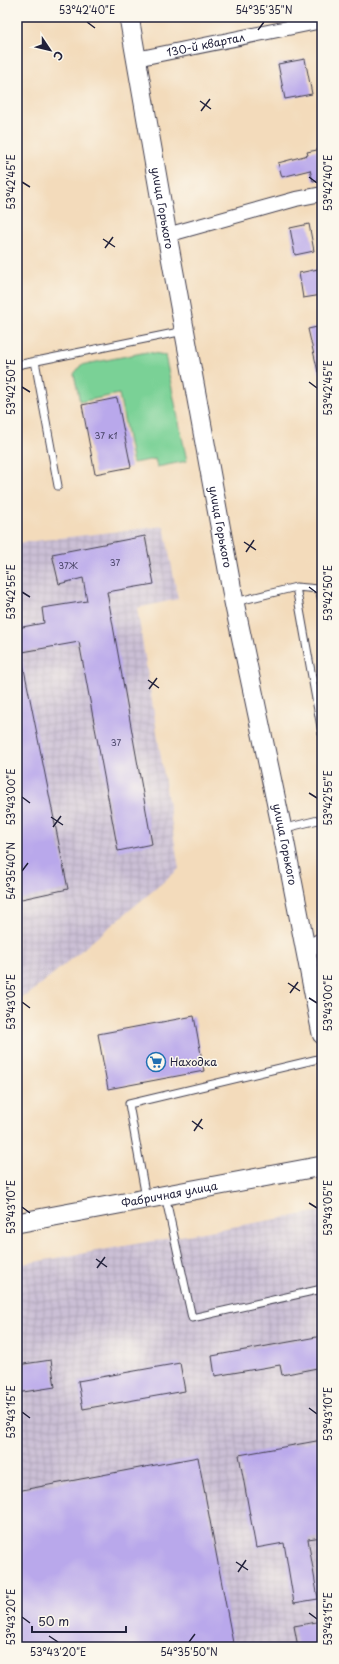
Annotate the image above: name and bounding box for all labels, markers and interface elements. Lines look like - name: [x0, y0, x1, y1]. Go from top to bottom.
- text: 53°42'40"E: [59, 2, 115, 17]
- text: 54°35'35"N: [235, 2, 293, 17]
- street label: 130-й квартал: [165, 28, 246, 61]
- north arrow: [30, 30, 70, 70]
- text: С: [49, 48, 68, 64]
- text: 53°42'45"E: [3, 154, 18, 210]
- text: 53°42'40"E: [320, 155, 335, 211]
- street label: улица Горького: [147, 166, 178, 250]
- text: 53°42'50"E: [3, 359, 18, 415]
- text: 53°42'45"E: [320, 360, 335, 416]
- house number: 37 к1: [95, 428, 117, 442]
- street label: улица Горького: [205, 485, 237, 569]
- house number: 37: [110, 555, 120, 569]
- house number: 37Ж: [58, 558, 78, 572]
- text: 53°42'55"E: [3, 564, 18, 620]
- text: 53°42'50"E: [320, 565, 335, 621]
- house number: 37: [111, 735, 121, 749]
- text: 53°43'00"E: [3, 769, 18, 825]
- text: 53°42'55"E: [320, 770, 335, 826]
- street label: улица Горького: [269, 802, 302, 887]
- text: 54°35'40"N: [3, 842, 18, 900]
- text: 53°43'05"E: [3, 974, 18, 1030]
- text: 53°43'00"E: [320, 975, 335, 1031]
- supermarket icon: Находка: [145, 1051, 167, 1073]
- place label: Находка: [170, 1053, 217, 1070]
- street label: Фабричная улица: [120, 1177, 219, 1211]
- text: 53°43'10"E: [3, 1180, 18, 1234]
- text: 53°43'05"E: [320, 1180, 335, 1236]
- text: 53°43'15"E: [3, 1385, 18, 1439]
- text: 53°43'10"E: [320, 1387, 335, 1441]
- text: 53°43'20"E: [3, 1589, 18, 1645]
- text: 53°43'15"E: [320, 1592, 335, 1646]
- scale bar: [32, 1608, 126, 1634]
- text: 50 m: [38, 1612, 69, 1630]
- text: 53°43'20"E: [30, 1644, 86, 1659]
- text: 54°35'50"N: [160, 1644, 218, 1659]

